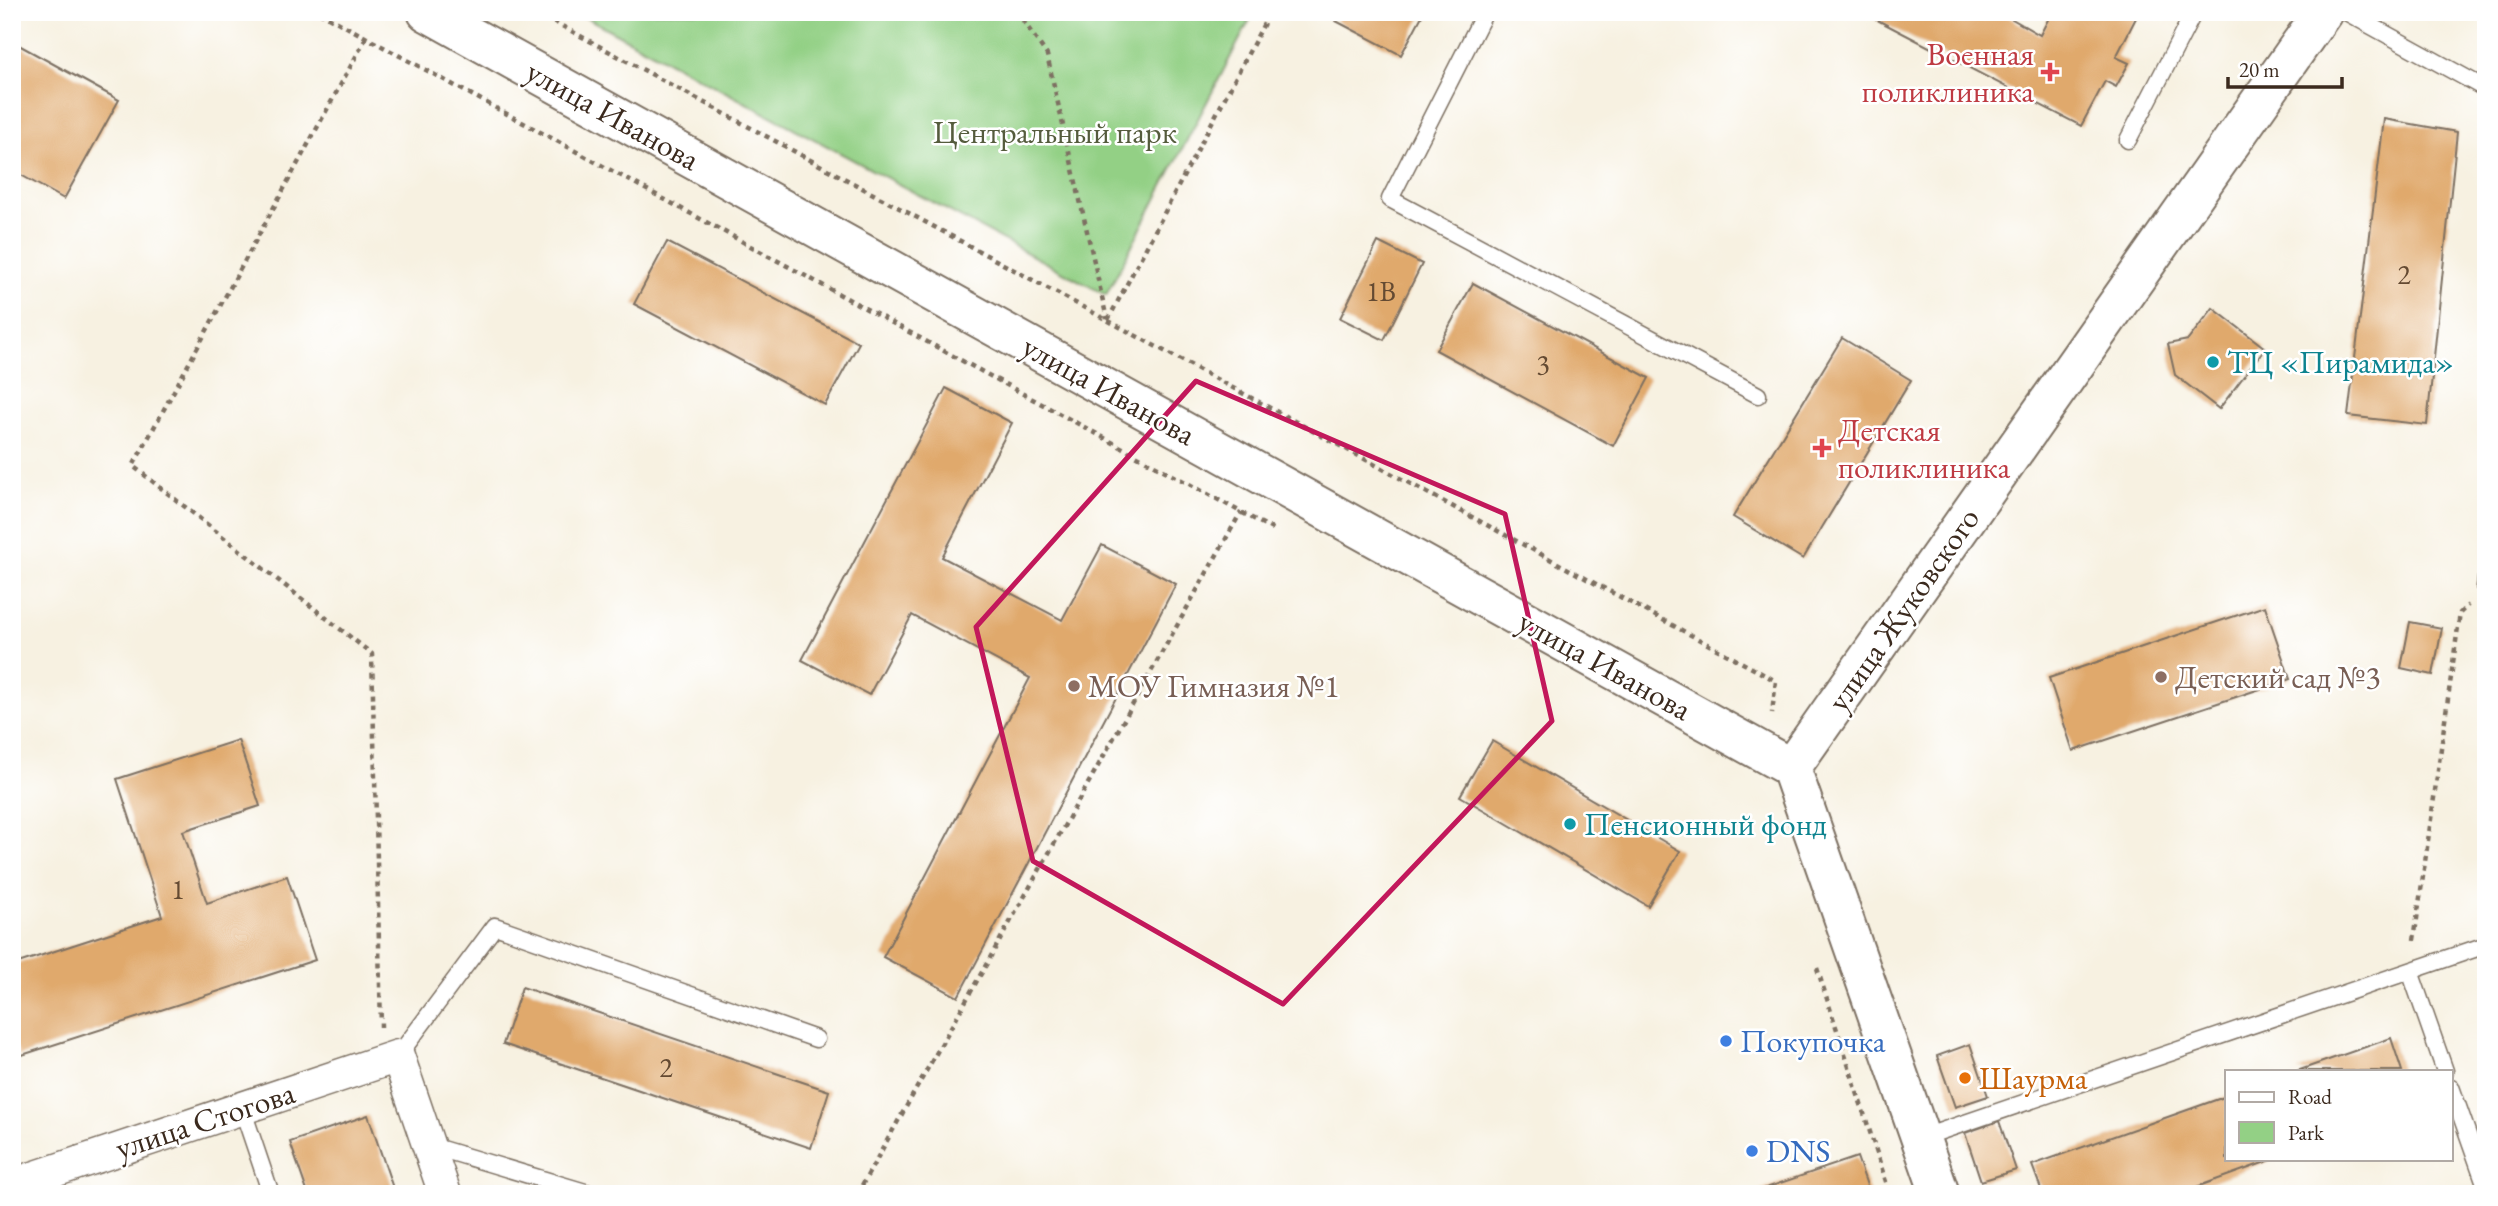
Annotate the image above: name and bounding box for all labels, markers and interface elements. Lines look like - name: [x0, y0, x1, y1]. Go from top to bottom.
- place label: Военная поликлиника: [1862, 33, 2034, 112]
- scale bar: [2228, 46, 2342, 90]
- street label: улица Иванова: [519, 50, 707, 180]
- text: 20 m: [2239, 56, 2280, 83]
- marker: Военная поликлиника: [2040, 62, 2060, 82]
- park label: Центральный парк: [933, 111, 1177, 153]
- house number: 2: [2397, 256, 2411, 292]
- house number: 1В: [1366, 273, 1396, 309]
- street label: улица Иванова: [1015, 325, 1203, 455]
- place label: ТЦ «Пирамида»: [2227, 341, 2454, 383]
- house number: 3: [1536, 346, 1550, 382]
- marker: ТЦ «Пирамида»: [2205, 354, 2221, 370]
- place label: Детская поликлиника: [1838, 409, 2010, 488]
- marker: Детская поликлиника: [1812, 438, 1832, 458]
- street label: улица Жуковского: [1817, 499, 1989, 719]
- street label: улица Иванова: [1511, 600, 1699, 730]
- place label: Детский сад №3: [2175, 656, 2381, 698]
- place label: МОУ Гимназия №1: [1088, 665, 1340, 707]
- marker: Детский сад №3: [2153, 669, 2169, 685]
- marker: МОУ Гимназия №1: [1066, 678, 1082, 694]
- place label: Пенсионный фонд: [1584, 803, 1827, 845]
- marker: Пенсионный фонд: [1562, 816, 1578, 832]
- house number: 1: [171, 871, 185, 907]
- place label: Покупочка: [1740, 1020, 1886, 1062]
- marker: Покупочка: [1718, 1033, 1734, 1049]
- house number: 2: [659, 1049, 673, 1085]
- place label: Шаурма: [1979, 1057, 2088, 1099]
- marker: Шаурма: [1957, 1070, 1973, 1086]
- legend: [2225, 1070, 2452, 1160]
- street label: улица Стогова: [110, 1071, 300, 1169]
- text: Road: [2288, 1083, 2332, 1110]
- text: Park: [2288, 1119, 2325, 1146]
- place label: DNS: [1766, 1130, 1830, 1172]
- marker: DNS: [1744, 1143, 1760, 1159]

